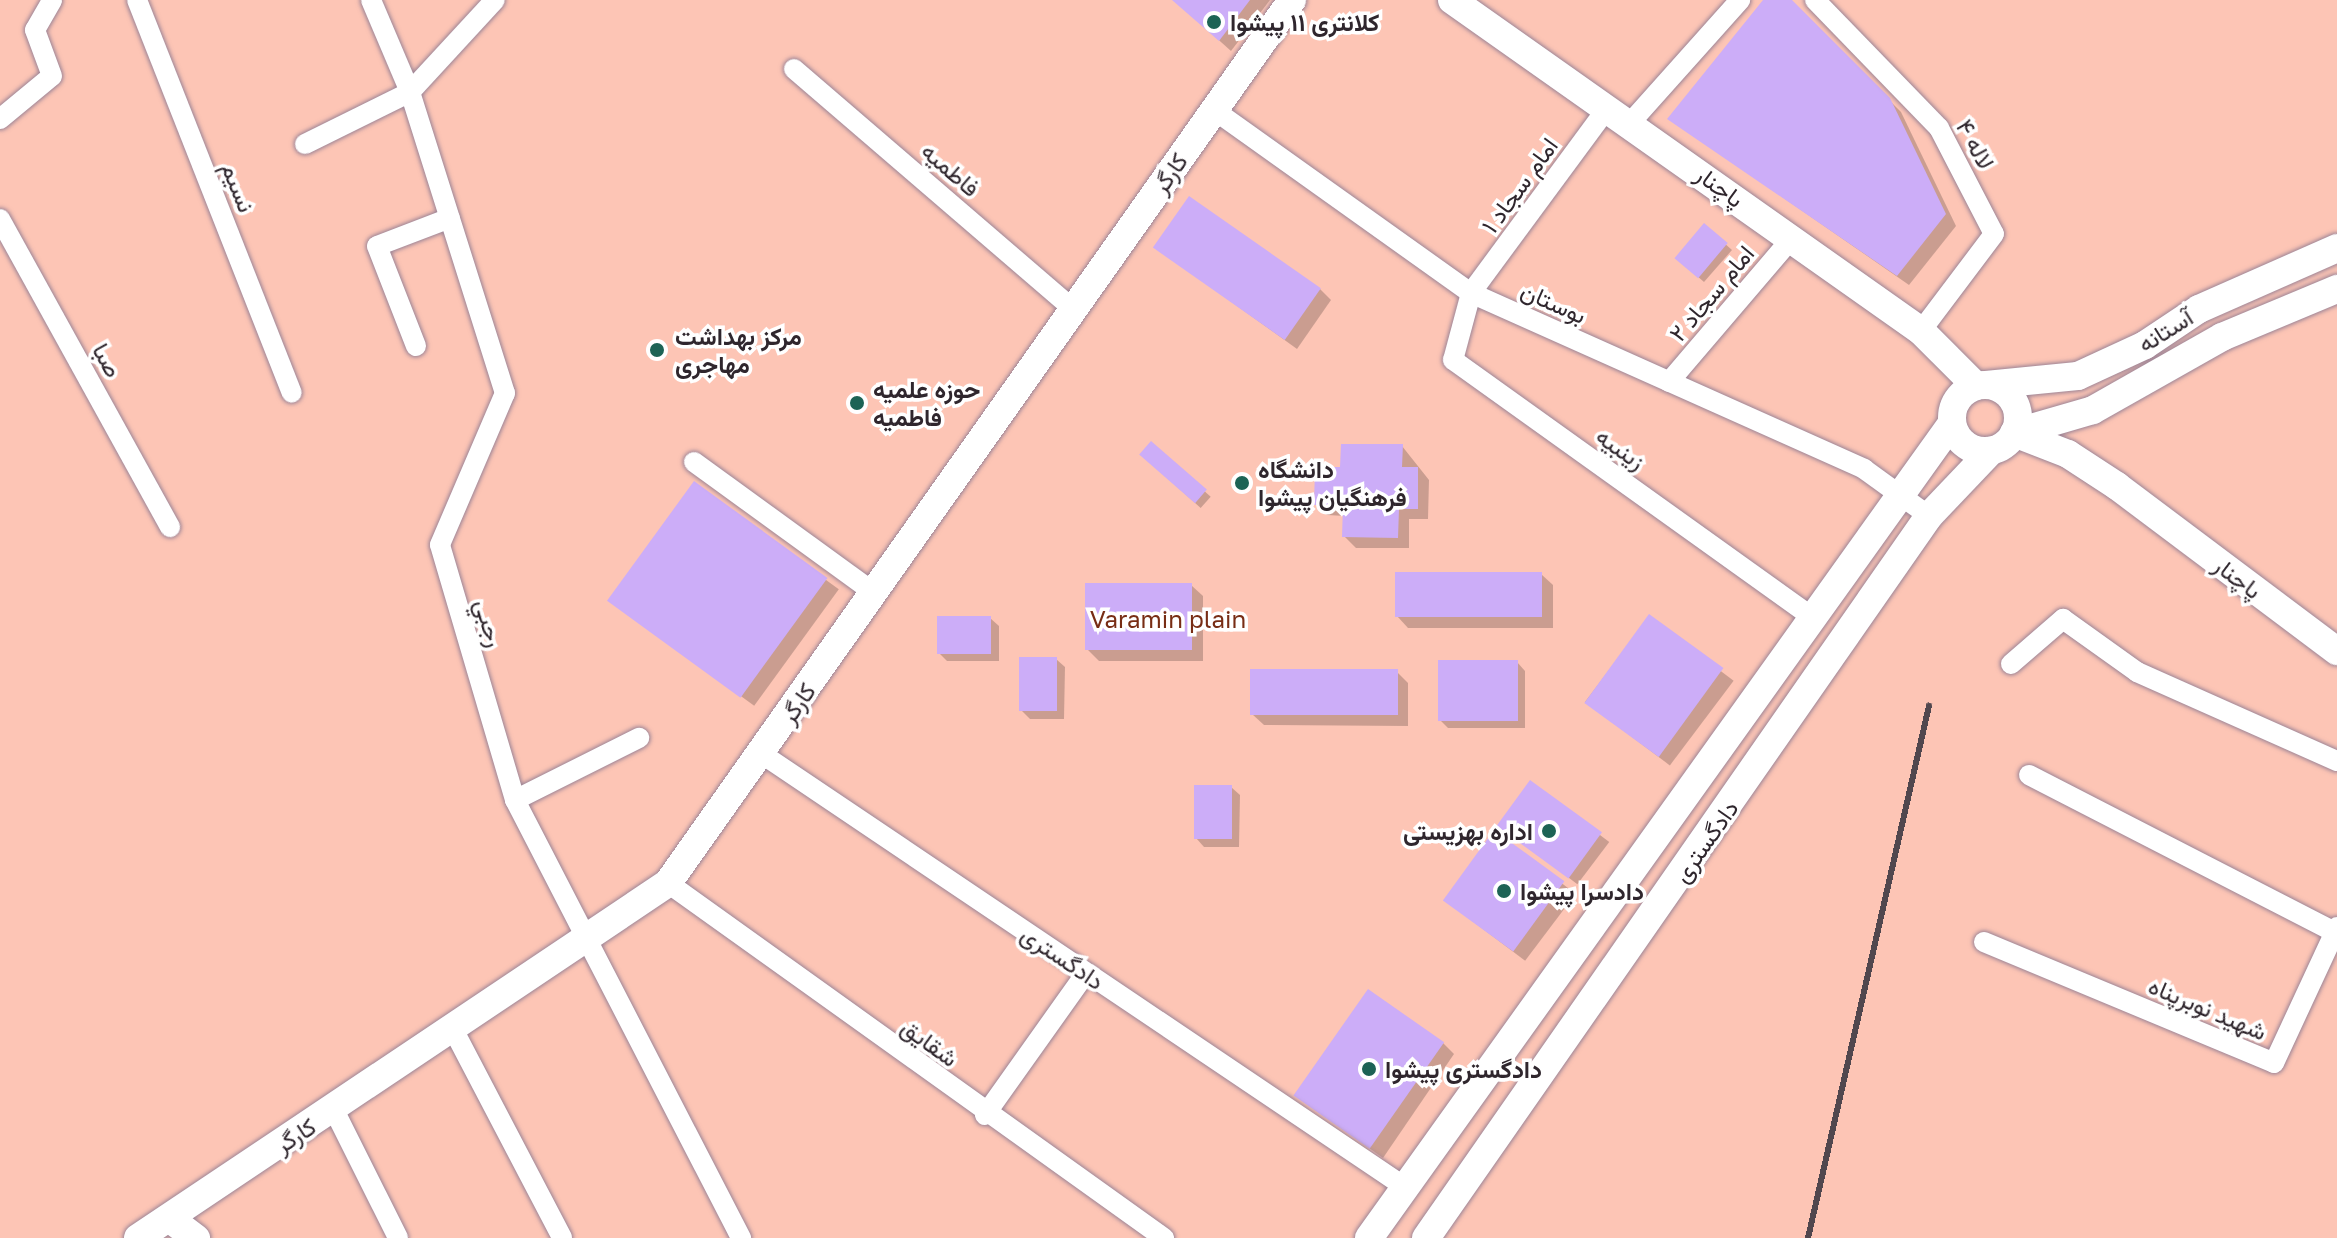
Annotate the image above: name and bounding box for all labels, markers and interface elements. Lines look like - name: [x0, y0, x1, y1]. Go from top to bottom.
- place label: کلانتری ۱۱ پیشوا: [1230, 8, 1379, 36]
- marker: کلانتری ۱۱ پیشوا: [1205, 13, 1223, 31]
- street label: لاله ۴: [1951, 114, 2001, 174]
- street label: امام سجاد ۱: [1475, 132, 1563, 238]
- street label: فاطميه: [916, 136, 986, 202]
- street label: کارگر: [1145, 147, 1193, 199]
- street label: نسيم: [216, 158, 262, 216]
- street label: پاچنار: [1690, 159, 1750, 213]
- street label: امام سجاد ۲: [1663, 239, 1759, 347]
- street label: بوستان: [1517, 275, 1591, 329]
- street label: آستانه: [2132, 302, 2198, 358]
- place label: مرکز بهداشت مهاجری: [675, 322, 802, 378]
- street label: صبا: [87, 338, 129, 382]
- marker: مرکز بهداشت مهاجری: [646, 339, 668, 361]
- place label: حوزه علمیه فاطمیه: [873, 375, 980, 431]
- marker: حوزه علمیه فاطمیه: [848, 394, 866, 412]
- street label: زينبيه: [1591, 421, 1651, 475]
- place label: دانشگاه فرهنگیان پیشوا: [1258, 455, 1407, 511]
- marker: دانشگاه فرهنگیان پیشوا: [1233, 474, 1251, 492]
- street label: پاچنار: [2208, 550, 2268, 604]
- street label: رجبي: [469, 596, 511, 650]
- park label: Varamin plain: [1090, 605, 1246, 633]
- street label: کارگر: [773, 677, 821, 729]
- street label: دادگستری: [1666, 794, 1744, 888]
- place label: اداره بهزیستی: [1403, 817, 1533, 845]
- marker: اداره بهزیستی: [1540, 822, 1558, 840]
- place label: دادسرا پیشوا: [1520, 877, 1644, 905]
- marker: دادسرا پیشوا: [1495, 882, 1513, 900]
- street label: دادگستری: [1016, 919, 1110, 995]
- street label: شهید نوبرپناه: [2145, 970, 2271, 1046]
- street label: شقايق: [896, 1012, 964, 1072]
- place label: دادگستری پیشوا: [1385, 1055, 1542, 1083]
- marker: دادگستری پیشوا: [1360, 1060, 1378, 1078]
- street label: کارگر: [269, 1111, 321, 1159]

